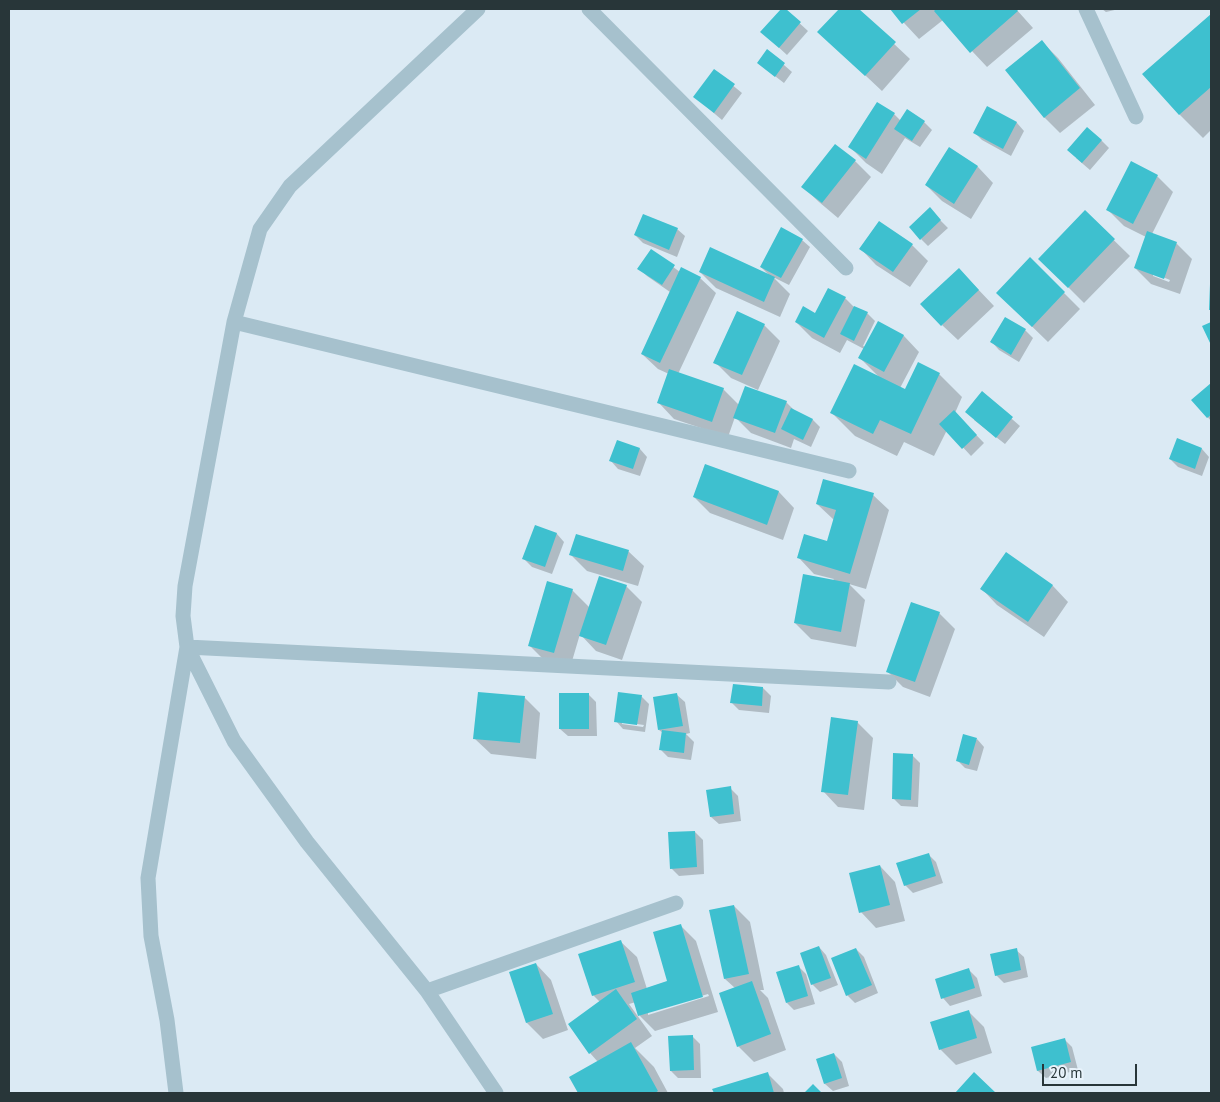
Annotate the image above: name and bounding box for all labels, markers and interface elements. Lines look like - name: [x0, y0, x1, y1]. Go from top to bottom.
- scale bar: [1045, 1054, 1140, 1086]
- text: 20 m: [1050, 1063, 1083, 1082]

